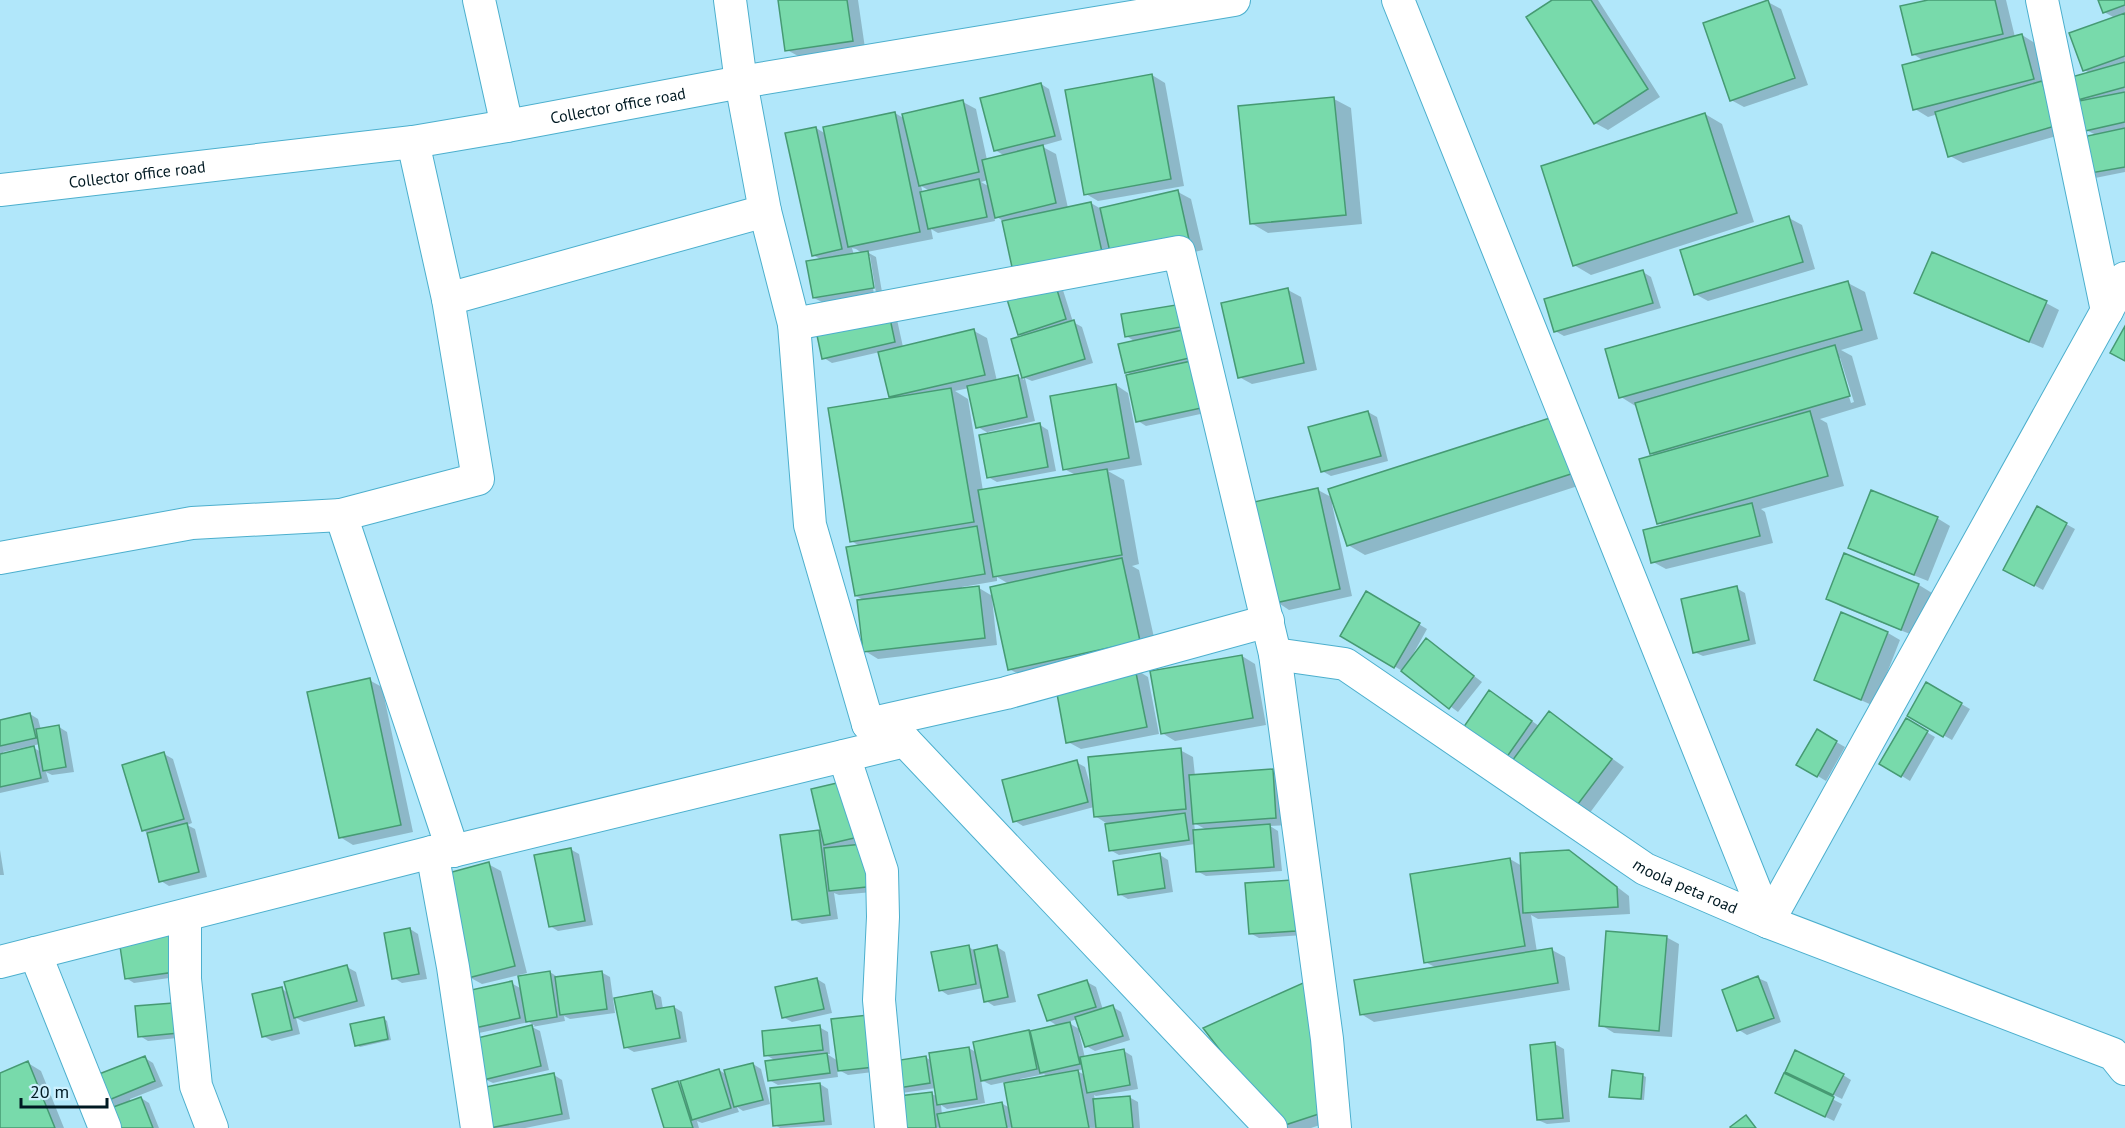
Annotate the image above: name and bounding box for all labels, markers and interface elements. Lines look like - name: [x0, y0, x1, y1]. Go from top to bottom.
- street label: Collector office road: [549, 83, 687, 128]
- street label: Collector office road: [68, 156, 206, 192]
- street label: moola peta road: [1629, 854, 1741, 918]
- scale bar: [21, 1071, 106, 1109]
- text: 20 m: [30, 1080, 69, 1103]

